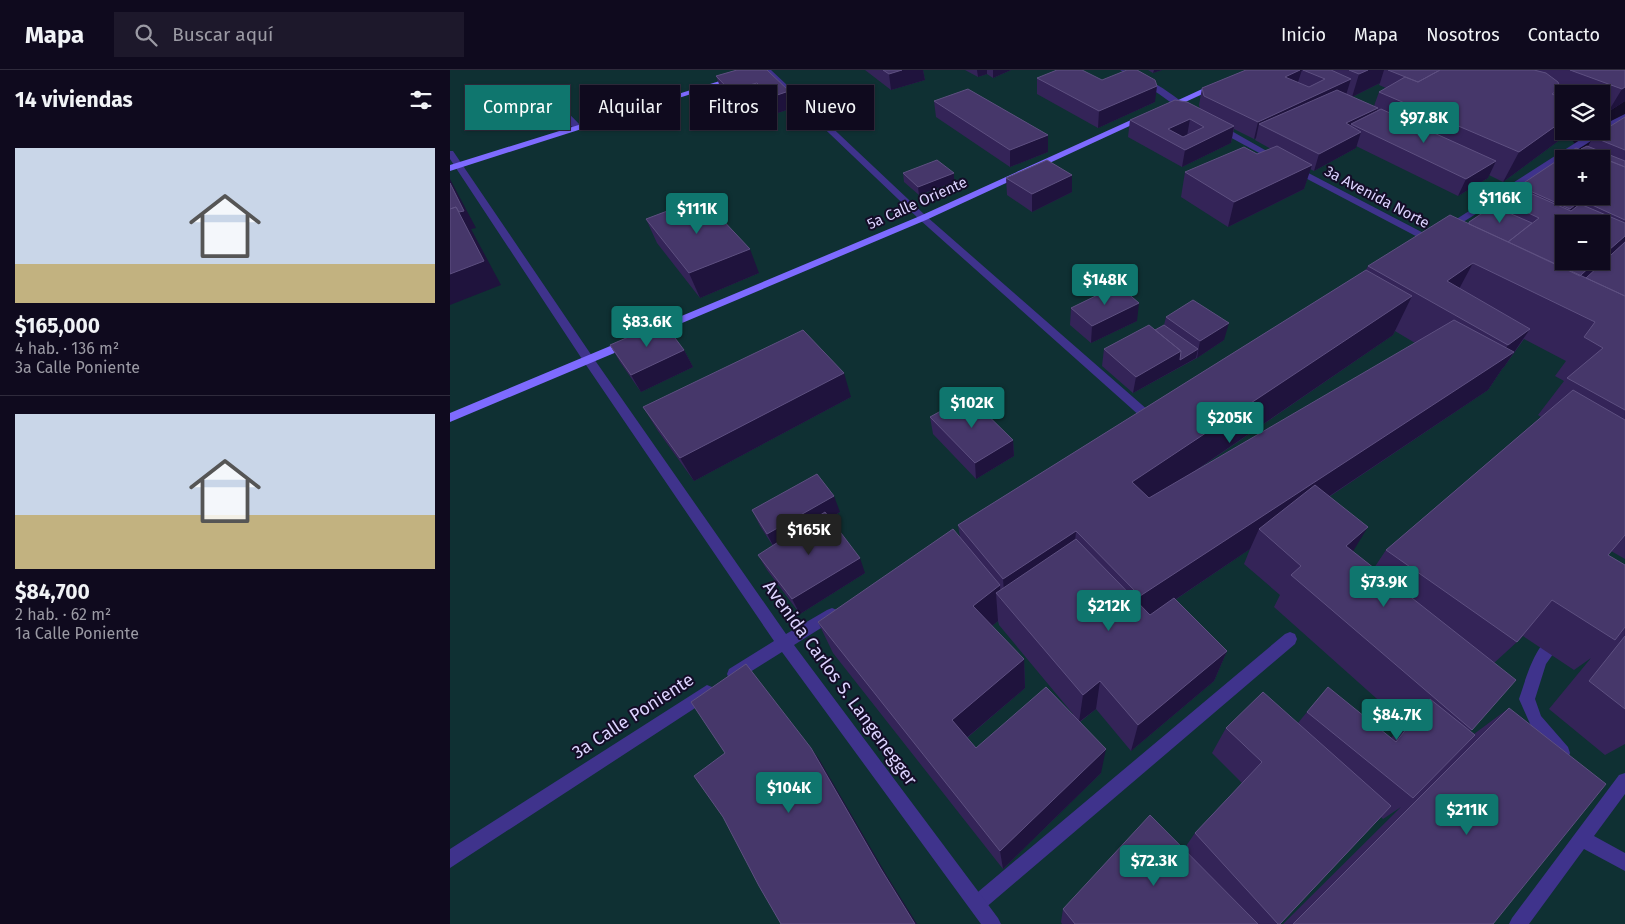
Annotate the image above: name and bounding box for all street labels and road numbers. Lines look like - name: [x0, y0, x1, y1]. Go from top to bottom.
- street label: 3a Avenida Norte: [1322, 162, 1432, 232]
- street label: 5a Calle Oriente: [864, 173, 970, 233]
- street label: Avenida Carlos S. Langenegger: [758, 576, 922, 790]
- street label: 3a Calle Poniente: [568, 669, 698, 763]

